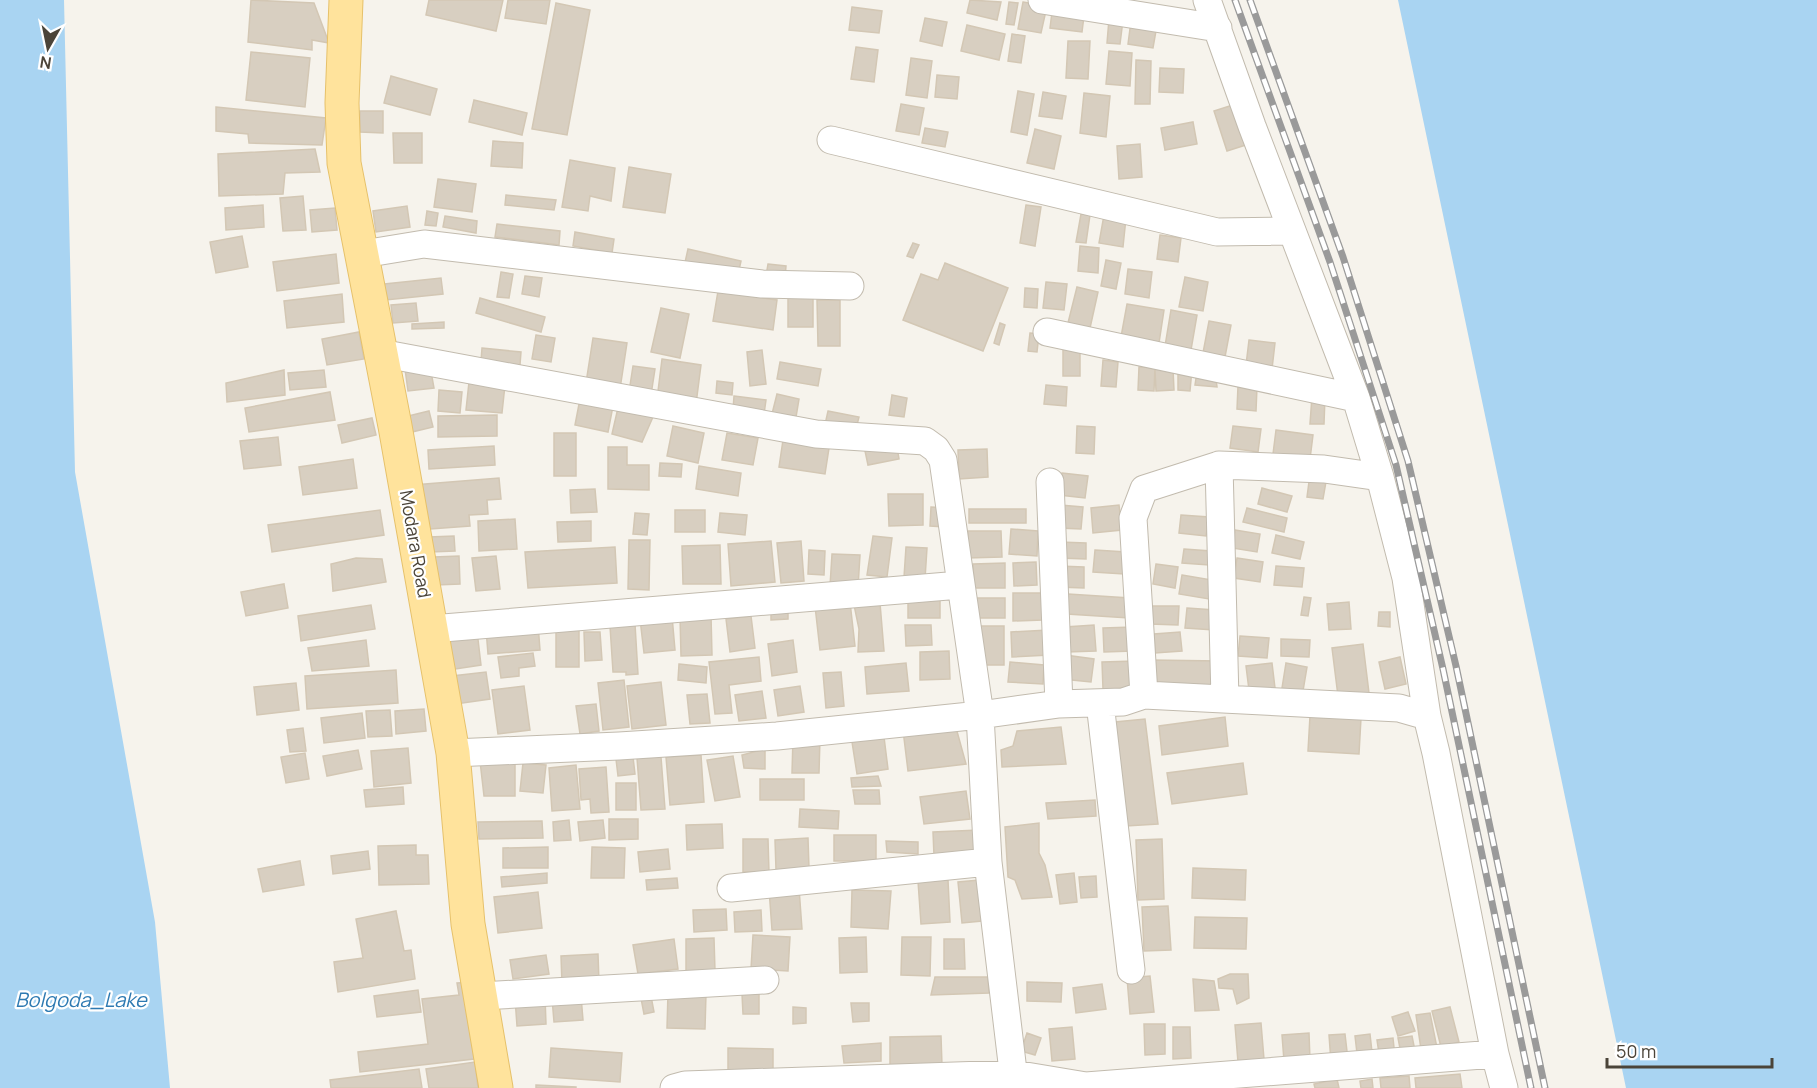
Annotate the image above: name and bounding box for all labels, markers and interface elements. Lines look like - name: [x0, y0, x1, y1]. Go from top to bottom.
- north arrow: [18, 18, 78, 78]
- text: N: [38, 51, 53, 75]
- street label: Modara Road: [395, 488, 437, 600]
- water label: Bolgoda_Lake: [15, 986, 148, 1013]
- scale bar: [1607, 1031, 1772, 1069]
- text: 50 m: [1616, 1039, 1656, 1063]

